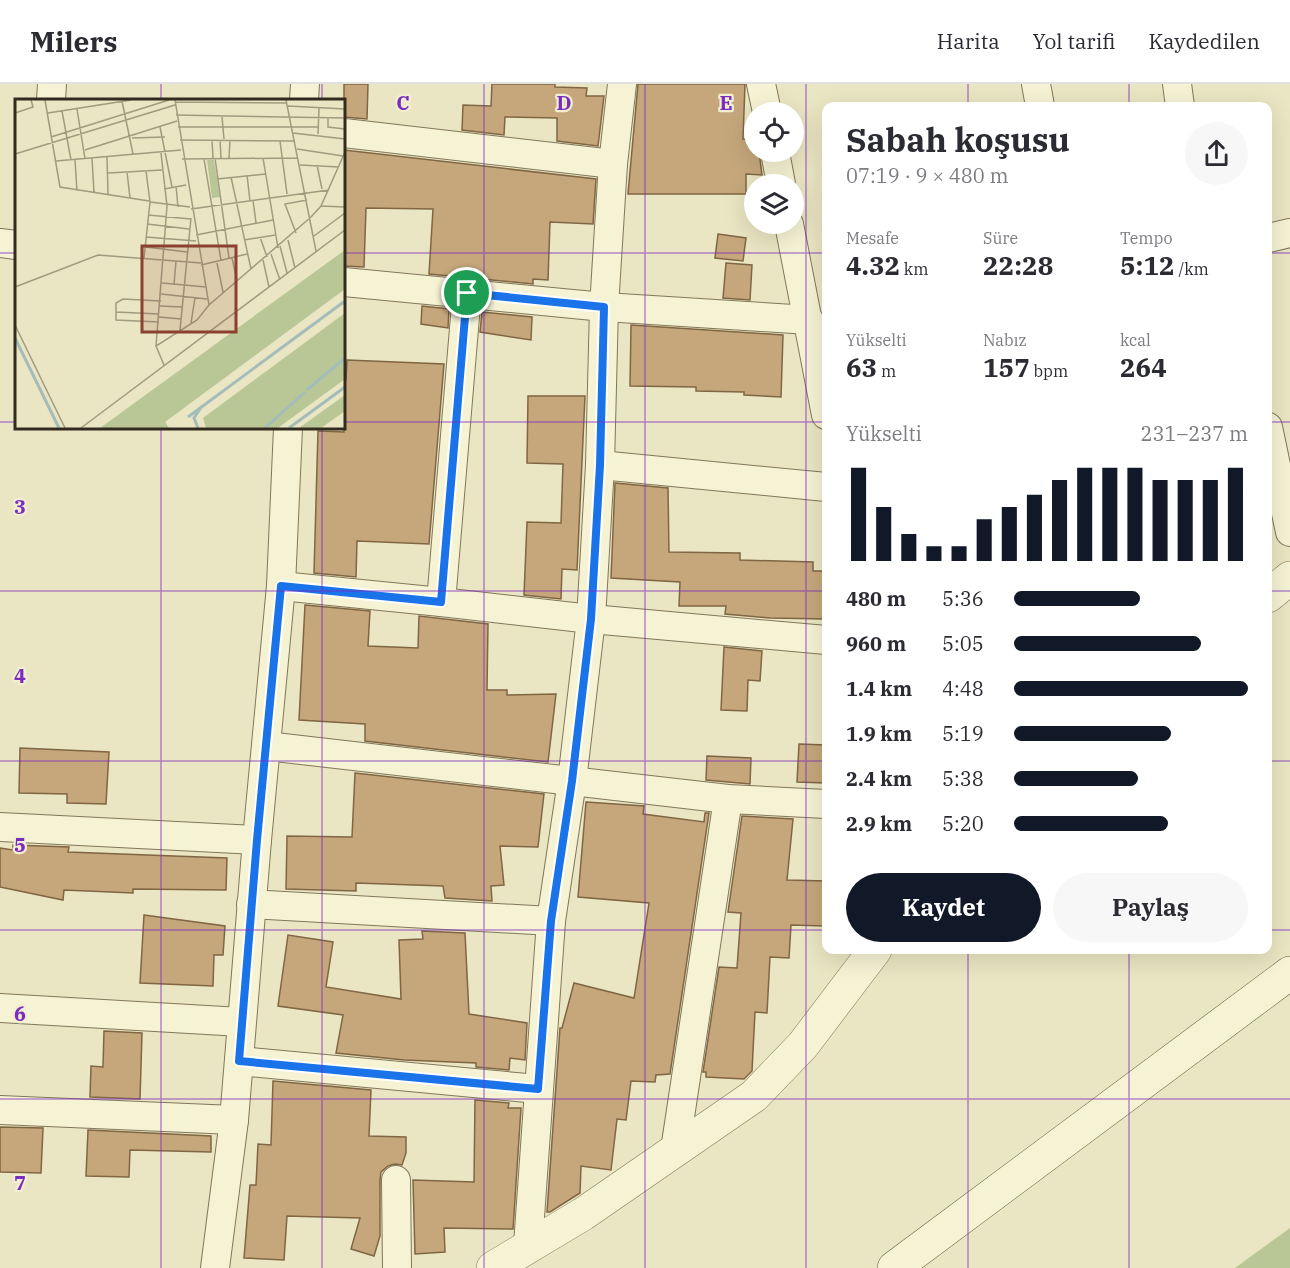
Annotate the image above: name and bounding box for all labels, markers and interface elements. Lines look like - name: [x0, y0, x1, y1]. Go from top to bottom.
- text: Milers: [30, 23, 117, 60]
- text: Harita: [937, 27, 1000, 55]
- text: Yol tarifi: [1033, 27, 1116, 55]
- text: Kaydedilen: [1149, 27, 1260, 55]
- text: C: [396, 89, 410, 116]
- text: D: [556, 89, 572, 116]
- text: E: [719, 89, 733, 116]
- inset map: [15, 99, 345, 429]
- map controls: [744, 102, 804, 234]
- button: locate: [744, 102, 804, 162]
- text: Sabah koşusu: [846, 118, 1070, 161]
- button: share: [1185, 122, 1248, 185]
- text: 07:19 · 9 × 480 m: [846, 162, 1009, 189]
- button: layers: [744, 174, 804, 234]
- text: Mesafe: [846, 228, 899, 248]
- text: Süre: [983, 228, 1018, 248]
- text: Tempo: [1120, 228, 1173, 248]
- text: 4.32: [846, 248, 900, 282]
- text: 22:28: [983, 248, 1053, 282]
- text: 5:12: [1120, 248, 1175, 282]
- text: km: [900, 259, 928, 279]
- text: /km: [1175, 259, 1209, 279]
- pin: [441, 267, 492, 318]
- icon: arrive: [450, 276, 483, 309]
- text: Yükselti: [846, 330, 907, 350]
- text: Nabız: [983, 330, 1027, 350]
- text: kcal: [1120, 330, 1151, 350]
- text: 63: [846, 350, 877, 384]
- text: 157: [983, 350, 1030, 384]
- text: 264: [1120, 350, 1167, 384]
- text: m: [877, 361, 896, 381]
- text: bpm: [1030, 361, 1068, 381]
- text: Yükselti: [846, 420, 922, 447]
- text: 231–237 m: [1141, 420, 1248, 447]
- text: 3: [14, 493, 26, 520]
- text: 480 m: [846, 585, 906, 612]
- text: 5:36: [942, 585, 984, 612]
- text: 960 m: [846, 630, 906, 657]
- text: 5:05: [942, 630, 984, 657]
- text: 4: [14, 662, 26, 689]
- text: 1.4 km: [846, 675, 912, 702]
- text: 4:48: [942, 675, 984, 702]
- text: 1.9 km: [846, 720, 912, 747]
- text: 5:19: [942, 720, 984, 747]
- text: 2.4 km: [846, 765, 912, 792]
- text: 5:38: [942, 765, 984, 792]
- text: 2.9 km: [846, 810, 912, 837]
- text: 5:20: [942, 810, 984, 837]
- text: 5: [14, 831, 26, 858]
- button: Kaydet: [846, 873, 1041, 942]
- button: Paylaş: [1053, 873, 1248, 942]
- text: 6: [14, 1000, 26, 1027]
- text: 7: [14, 1169, 26, 1196]

